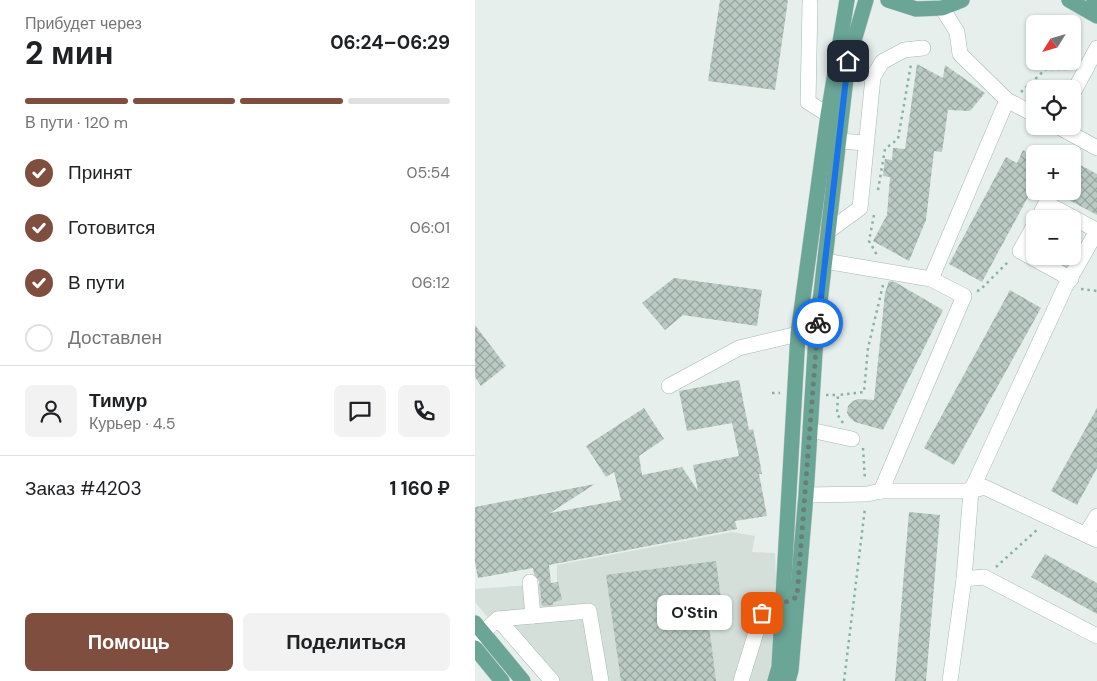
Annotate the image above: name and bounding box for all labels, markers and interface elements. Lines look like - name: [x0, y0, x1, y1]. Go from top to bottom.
- text: Прибудет через: [25, 13, 142, 34]
- north arrow: [1026, 15, 1081, 70]
- map controls: [1026, 15, 1081, 265]
- text: 06:24–06:29: [330, 30, 450, 55]
- text: 2 мин: [25, 32, 114, 74]
- pin: [827, 40, 869, 82]
- icon: home: [834, 47, 862, 75]
- button: locate: [1026, 80, 1081, 135]
- text: В пути · 120 m: [25, 112, 128, 133]
- button: +: [1026, 145, 1081, 200]
- icon: check: [25, 159, 53, 187]
- text: Принят: [68, 160, 132, 185]
- text: 05:54: [407, 162, 450, 183]
- button: −: [1026, 210, 1081, 265]
- icon: check: [25, 214, 53, 242]
- text: Готовится: [68, 215, 155, 240]
- text: 06:01: [410, 217, 450, 238]
- icon: check: [25, 269, 53, 297]
- text: В пути: [68, 270, 125, 295]
- text: 06:12: [412, 272, 450, 293]
- courier: [793, 298, 843, 348]
- icon: bike: [804, 309, 832, 337]
- text: Доставлен: [68, 325, 162, 350]
- button: person: [25, 385, 77, 437]
- button: chat: [334, 385, 386, 437]
- button: phone: [398, 385, 450, 437]
- text: Тимур: [89, 388, 147, 413]
- text: Курьер · 4.5: [89, 413, 176, 434]
- text: Заказ #4203: [25, 476, 142, 501]
- text: 1 160 ₽: [389, 476, 450, 501]
- pin: [741, 592, 783, 634]
- callout: O'Stin: [657, 596, 732, 630]
- icon: bag: [748, 599, 776, 627]
- text: O'Stin: [671, 602, 718, 623]
- button: Помощь: [25, 613, 233, 671]
- button: Поделиться: [243, 613, 450, 671]

